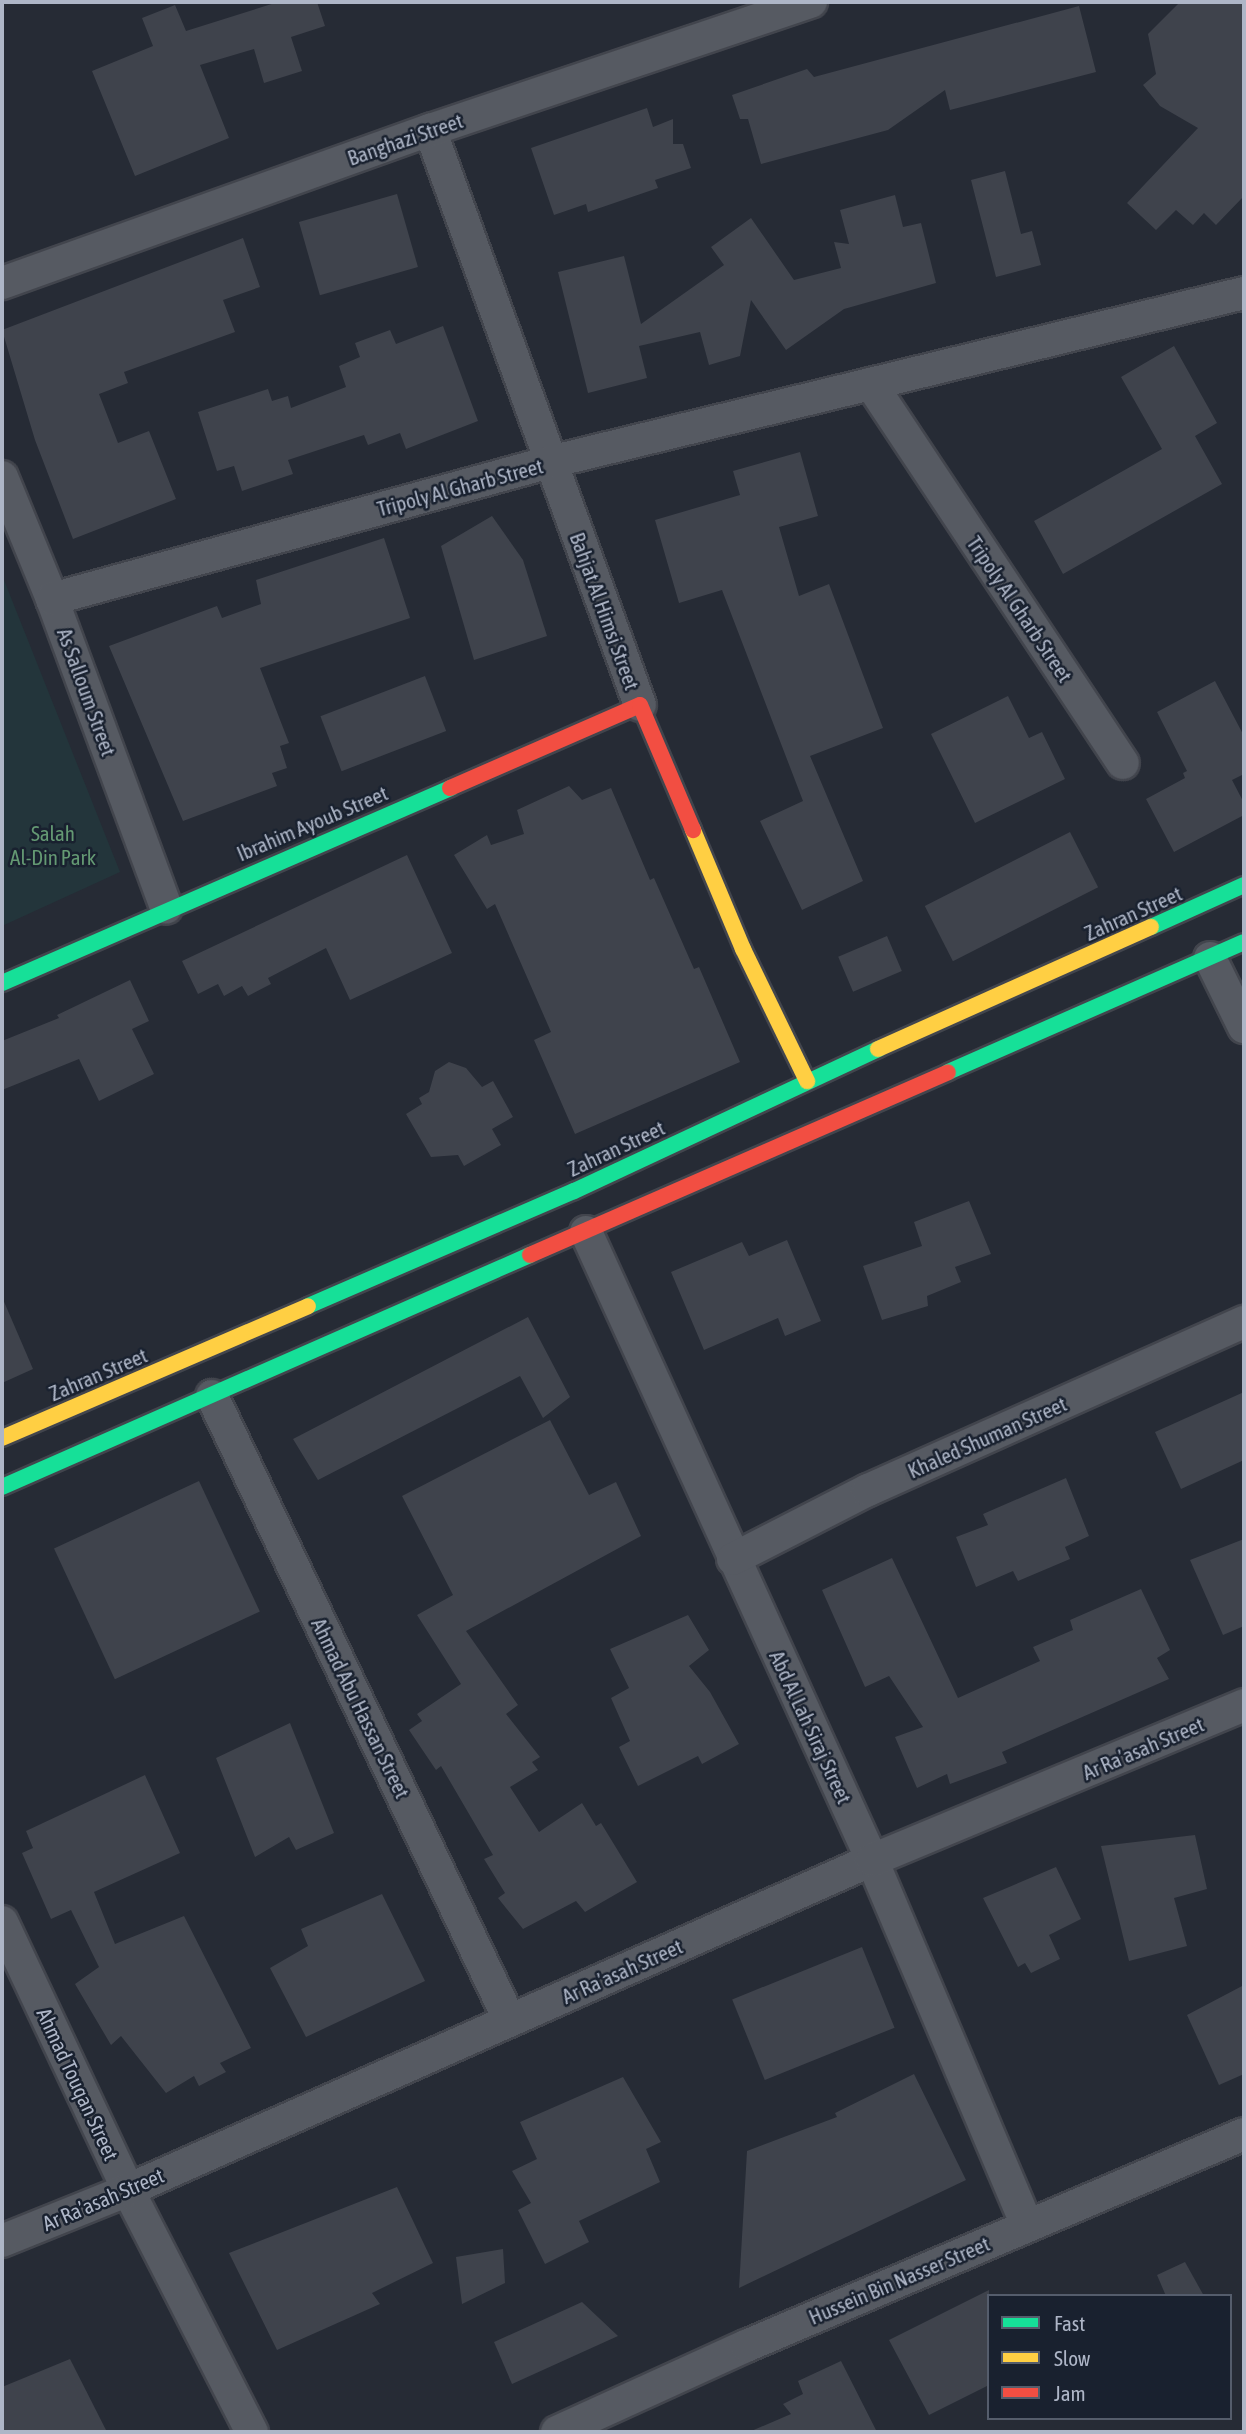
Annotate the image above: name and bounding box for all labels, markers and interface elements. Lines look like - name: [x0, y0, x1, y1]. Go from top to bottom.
- street label: Banghazi Street: [344, 108, 466, 170]
- street label: Tripoly Al Gharb Street: [374, 453, 546, 521]
- street label: Bahjat Al Himsi Street: [565, 529, 645, 693]
- street label: Tripoly Al Gharb Street: [962, 531, 1078, 687]
- street label: As Salloum Street: [52, 625, 122, 759]
- street label: Ibrahim Ayoub Street: [233, 780, 391, 866]
- park label: Salah Al-Din Park: [10, 820, 96, 870]
- street label: Zahran Street: [1080, 880, 1186, 946]
- street label: Zahran Street: [564, 1115, 668, 1181]
- street label: Zahran Street: [45, 1342, 151, 1406]
- street label: Khaled Shuman Street: [904, 1391, 1070, 1483]
- street label: Ahmad Abu Hassan Street: [306, 1614, 416, 1802]
- street label: Abd Al Lah Siraj Street: [765, 1647, 857, 1807]
- street label: Ar Ra’asah Street: [1079, 1711, 1207, 1785]
- street label: Ar Ra’asah Street: [558, 1933, 686, 2009]
- street label: Ahmad Touqan Street: [32, 2004, 124, 2164]
- street label: Ar Ra’asah Street: [39, 2162, 167, 2236]
- street label: Hussein Bin Nasser Street: [805, 2230, 993, 2330]
- legend: [987, 2294, 1232, 2420]
- text: Fast: [1054, 2311, 1085, 2335]
- text: Slow: [1054, 2346, 1090, 2370]
- text: Jam: [1054, 2381, 1086, 2405]

